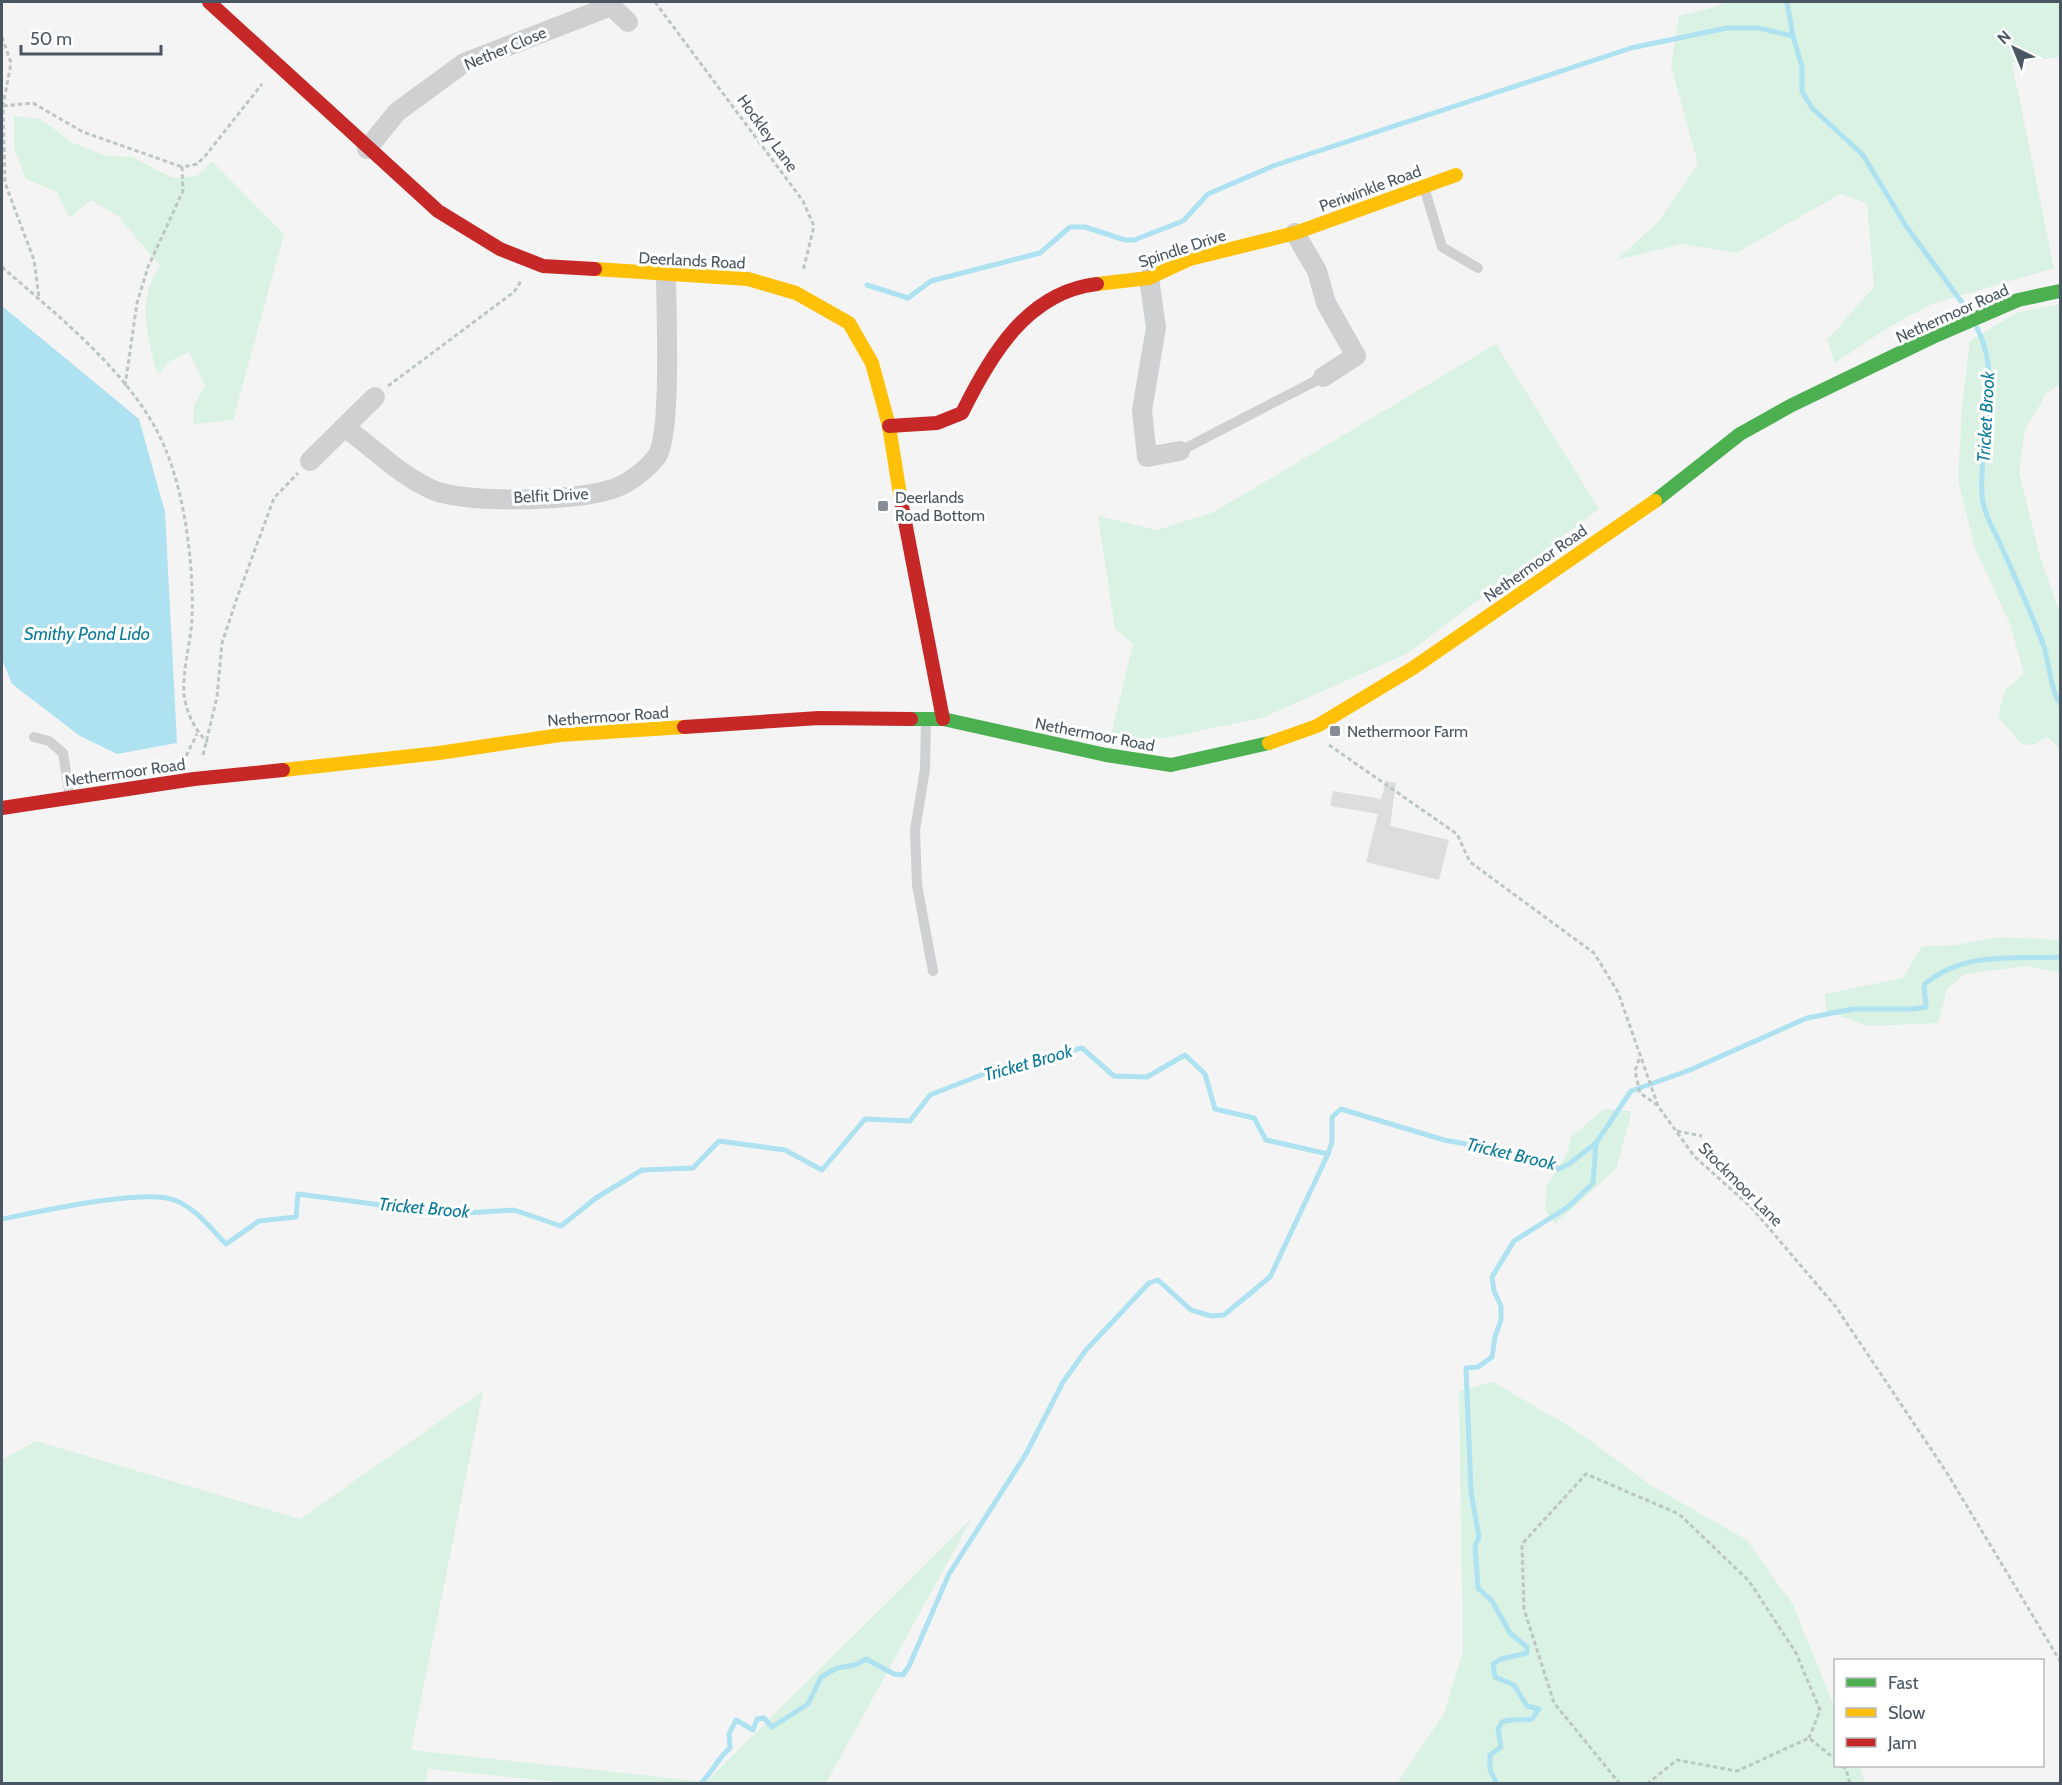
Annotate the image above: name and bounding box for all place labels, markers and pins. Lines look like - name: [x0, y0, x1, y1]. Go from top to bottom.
- place label: Deerlands Road Bottom: [895, 488, 985, 525]
- marker: Deerlands Road Bottom: [876, 499, 890, 513]
- place label: Nethermoor Farm: [1347, 722, 1468, 741]
- marker: Nethermoor Farm: [1328, 724, 1342, 738]

